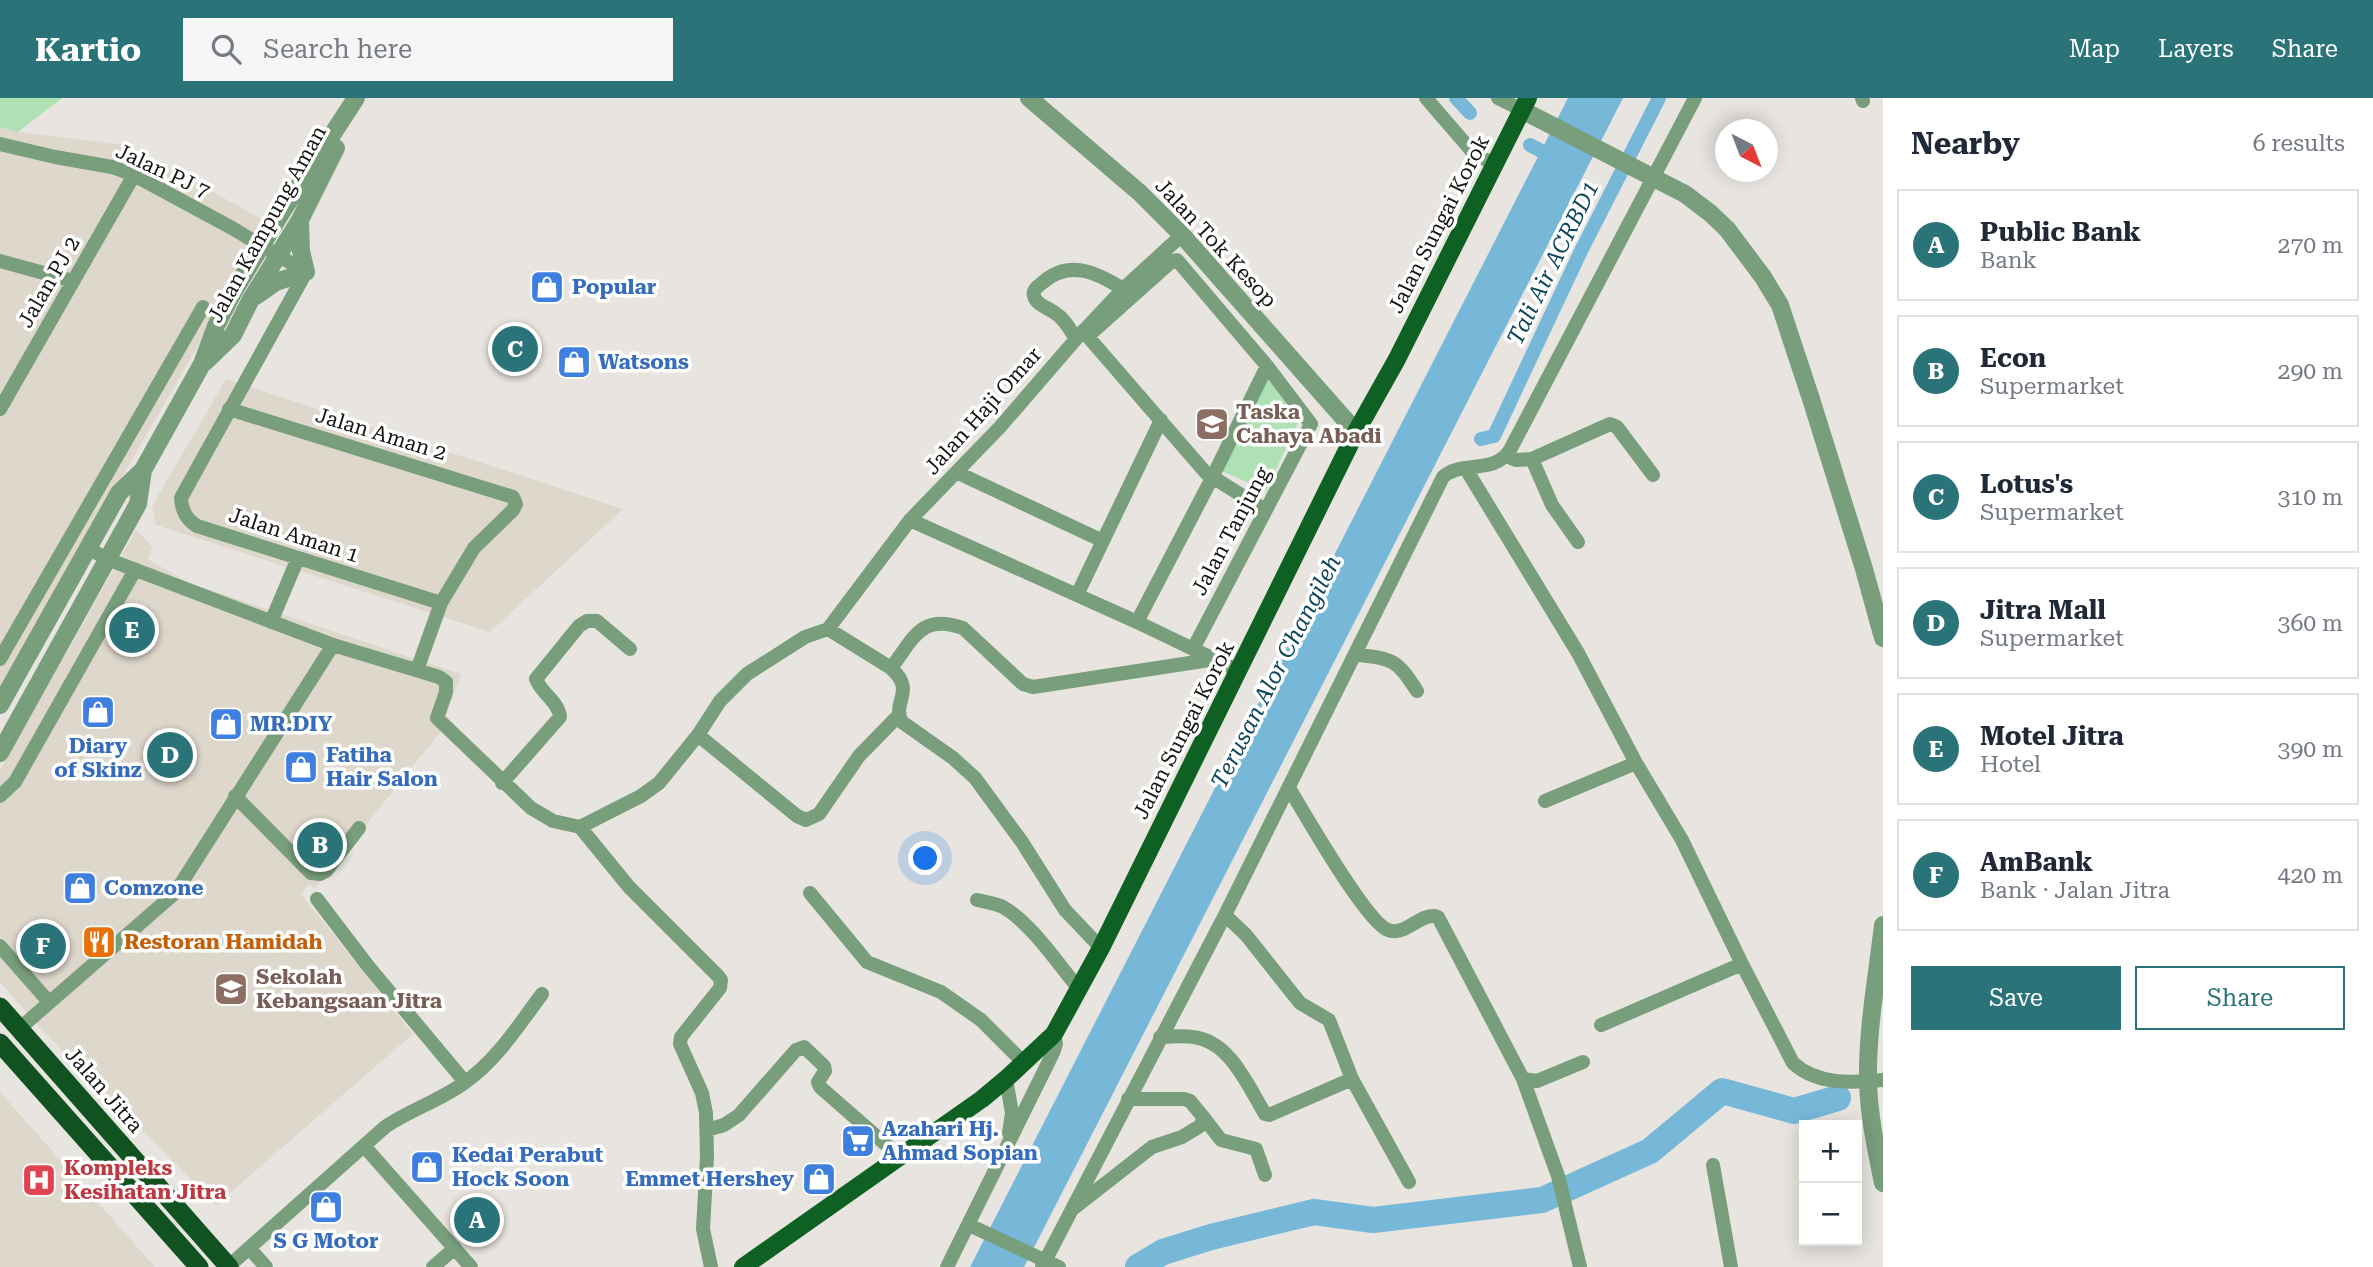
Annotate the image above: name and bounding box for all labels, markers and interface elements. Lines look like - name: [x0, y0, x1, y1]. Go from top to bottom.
- search box: [183, 18, 673, 81]
- text: Kartio: [35, 30, 141, 69]
- icon: search: [207, 30, 245, 68]
- text: Search here: [263, 34, 412, 64]
- text: Map: [2069, 35, 2120, 63]
- text: Layers: [2158, 35, 2234, 63]
- text: Share: [2272, 35, 2338, 63]
- north arrow: [1715, 119, 1778, 182]
- street label: Jalan Kampung Aman: [203, 121, 331, 327]
- text: Nearby: [1911, 126, 2020, 161]
- text: 6 results: [2253, 130, 2345, 157]
- street label: Jalan Sungai Korok: [1384, 131, 1494, 317]
- street label: Jalan PJ 7: [112, 139, 214, 203]
- street label: Jalan Tok Kesop: [1150, 174, 1282, 312]
- water label: Tali Air ACRBD1: [1502, 176, 1604, 350]
- text: Public Bank: [1980, 217, 2141, 247]
- street label: Jalan PJ 2: [13, 232, 85, 332]
- text: A: [1928, 232, 1944, 259]
- text: 270 m: [2278, 232, 2343, 259]
- text: Bank: [1980, 247, 2037, 274]
- shop icon: Popular: [528, 268, 566, 306]
- place label: Popular: [572, 275, 657, 299]
- pin: C: [492, 323, 538, 375]
- street label: Jalan Haji Omar: [920, 342, 1046, 479]
- shop icon: Watsons: [555, 343, 593, 381]
- text: Econ: [1980, 343, 2046, 373]
- place label: Watsons: [598, 350, 689, 374]
- text: B: [1928, 358, 1944, 385]
- text: 290 m: [2278, 358, 2343, 385]
- text: Supermarket: [1980, 373, 2124, 400]
- place label: Taska Cahaya Abadi: [1236, 400, 1381, 448]
- street label: Jalan Aman 2: [313, 403, 449, 465]
- school or university icon: Taska Cahaya Abadi: [1193, 405, 1231, 443]
- street label: Jalan Tanjung: [1187, 463, 1275, 599]
- text: Lotus's: [1980, 469, 2073, 499]
- text: C: [1928, 484, 1944, 511]
- text: 310 m: [2278, 484, 2343, 511]
- text: Supermarket: [1980, 499, 2124, 526]
- street label: Jalan Aman 1: [226, 503, 362, 567]
- water label: Terusan Alor Changileh: [1205, 551, 1347, 793]
- text: Jitra Mall: [1980, 595, 2106, 625]
- pin: E: [109, 604, 155, 656]
- text: D: [1927, 610, 1945, 637]
- text: 360 m: [2278, 610, 2343, 637]
- text: Supermarket: [1980, 625, 2124, 652]
- street label: Jalan Sungai Korok: [1129, 637, 1239, 823]
- shop icon: Diary of Skinz: [79, 693, 117, 731]
- shop icon: MR.DIY: [207, 705, 245, 743]
- place label: MR.DIY: [250, 712, 333, 736]
- text: Motel Jitra: [1980, 721, 2124, 751]
- pin: D: [147, 729, 193, 781]
- place label: Diary of Skinz: [54, 734, 142, 782]
- text: E: [1929, 736, 1943, 763]
- text: 390 m: [2278, 736, 2343, 763]
- place label: Fatiha Hair Salon: [326, 743, 438, 791]
- shop icon: Fatiha Hair Salon: [282, 748, 320, 786]
- text: Hotel: [1980, 751, 2041, 778]
- pin: B: [297, 819, 343, 871]
- your location: [908, 841, 942, 875]
- text: AmBank: [1980, 847, 2093, 877]
- text: F: [1929, 862, 1943, 889]
- text: 420 m: [2278, 862, 2343, 889]
- shop icon: Comzone: [61, 869, 99, 907]
- place label: Comzone: [104, 876, 204, 900]
- text: Bank · Jalan Jitra: [1980, 877, 2170, 904]
- pin: F: [20, 920, 66, 972]
- restaurant icon: Restoran Hamidah: [80, 923, 118, 961]
- place label: Restoran Hamidah: [124, 930, 322, 954]
- place label: Sekolah Kebangsaan Jitra: [256, 965, 443, 1013]
- button: Save: [1911, 966, 2121, 1030]
- button: Share: [2135, 966, 2345, 1030]
- school or university icon: Sekolah Kebangsaan Jitra: [212, 970, 250, 1008]
- street label: Jalan Jitra: [60, 1042, 148, 1138]
- place label: Azahari Hj. Ahmad Sopian: [882, 1117, 1038, 1165]
- map controls: [1799, 1120, 1862, 1246]
- button: +: [1799, 1120, 1862, 1183]
- supermarket icon: Azahari Hj. Ahmad Sopian: [839, 1122, 877, 1160]
- place label: Kedai Perabut Hock Soon: [452, 1143, 604, 1191]
- shop icon: Kedai Perabut Hock Soon: [408, 1148, 446, 1186]
- place label: Kompleks Kesihatan Jitra: [64, 1156, 227, 1204]
- shop icon: Emmet Hershey: [800, 1160, 838, 1198]
- hospital icon: Kompleks Kesihatan Jitra: [20, 1161, 58, 1199]
- place label: Emmet Hershey: [625, 1167, 794, 1191]
- button: −: [1799, 1183, 1862, 1246]
- shop icon: S G Motor: [307, 1188, 345, 1226]
- pin: A: [454, 1194, 500, 1246]
- place label: S G Motor: [273, 1229, 379, 1253]

